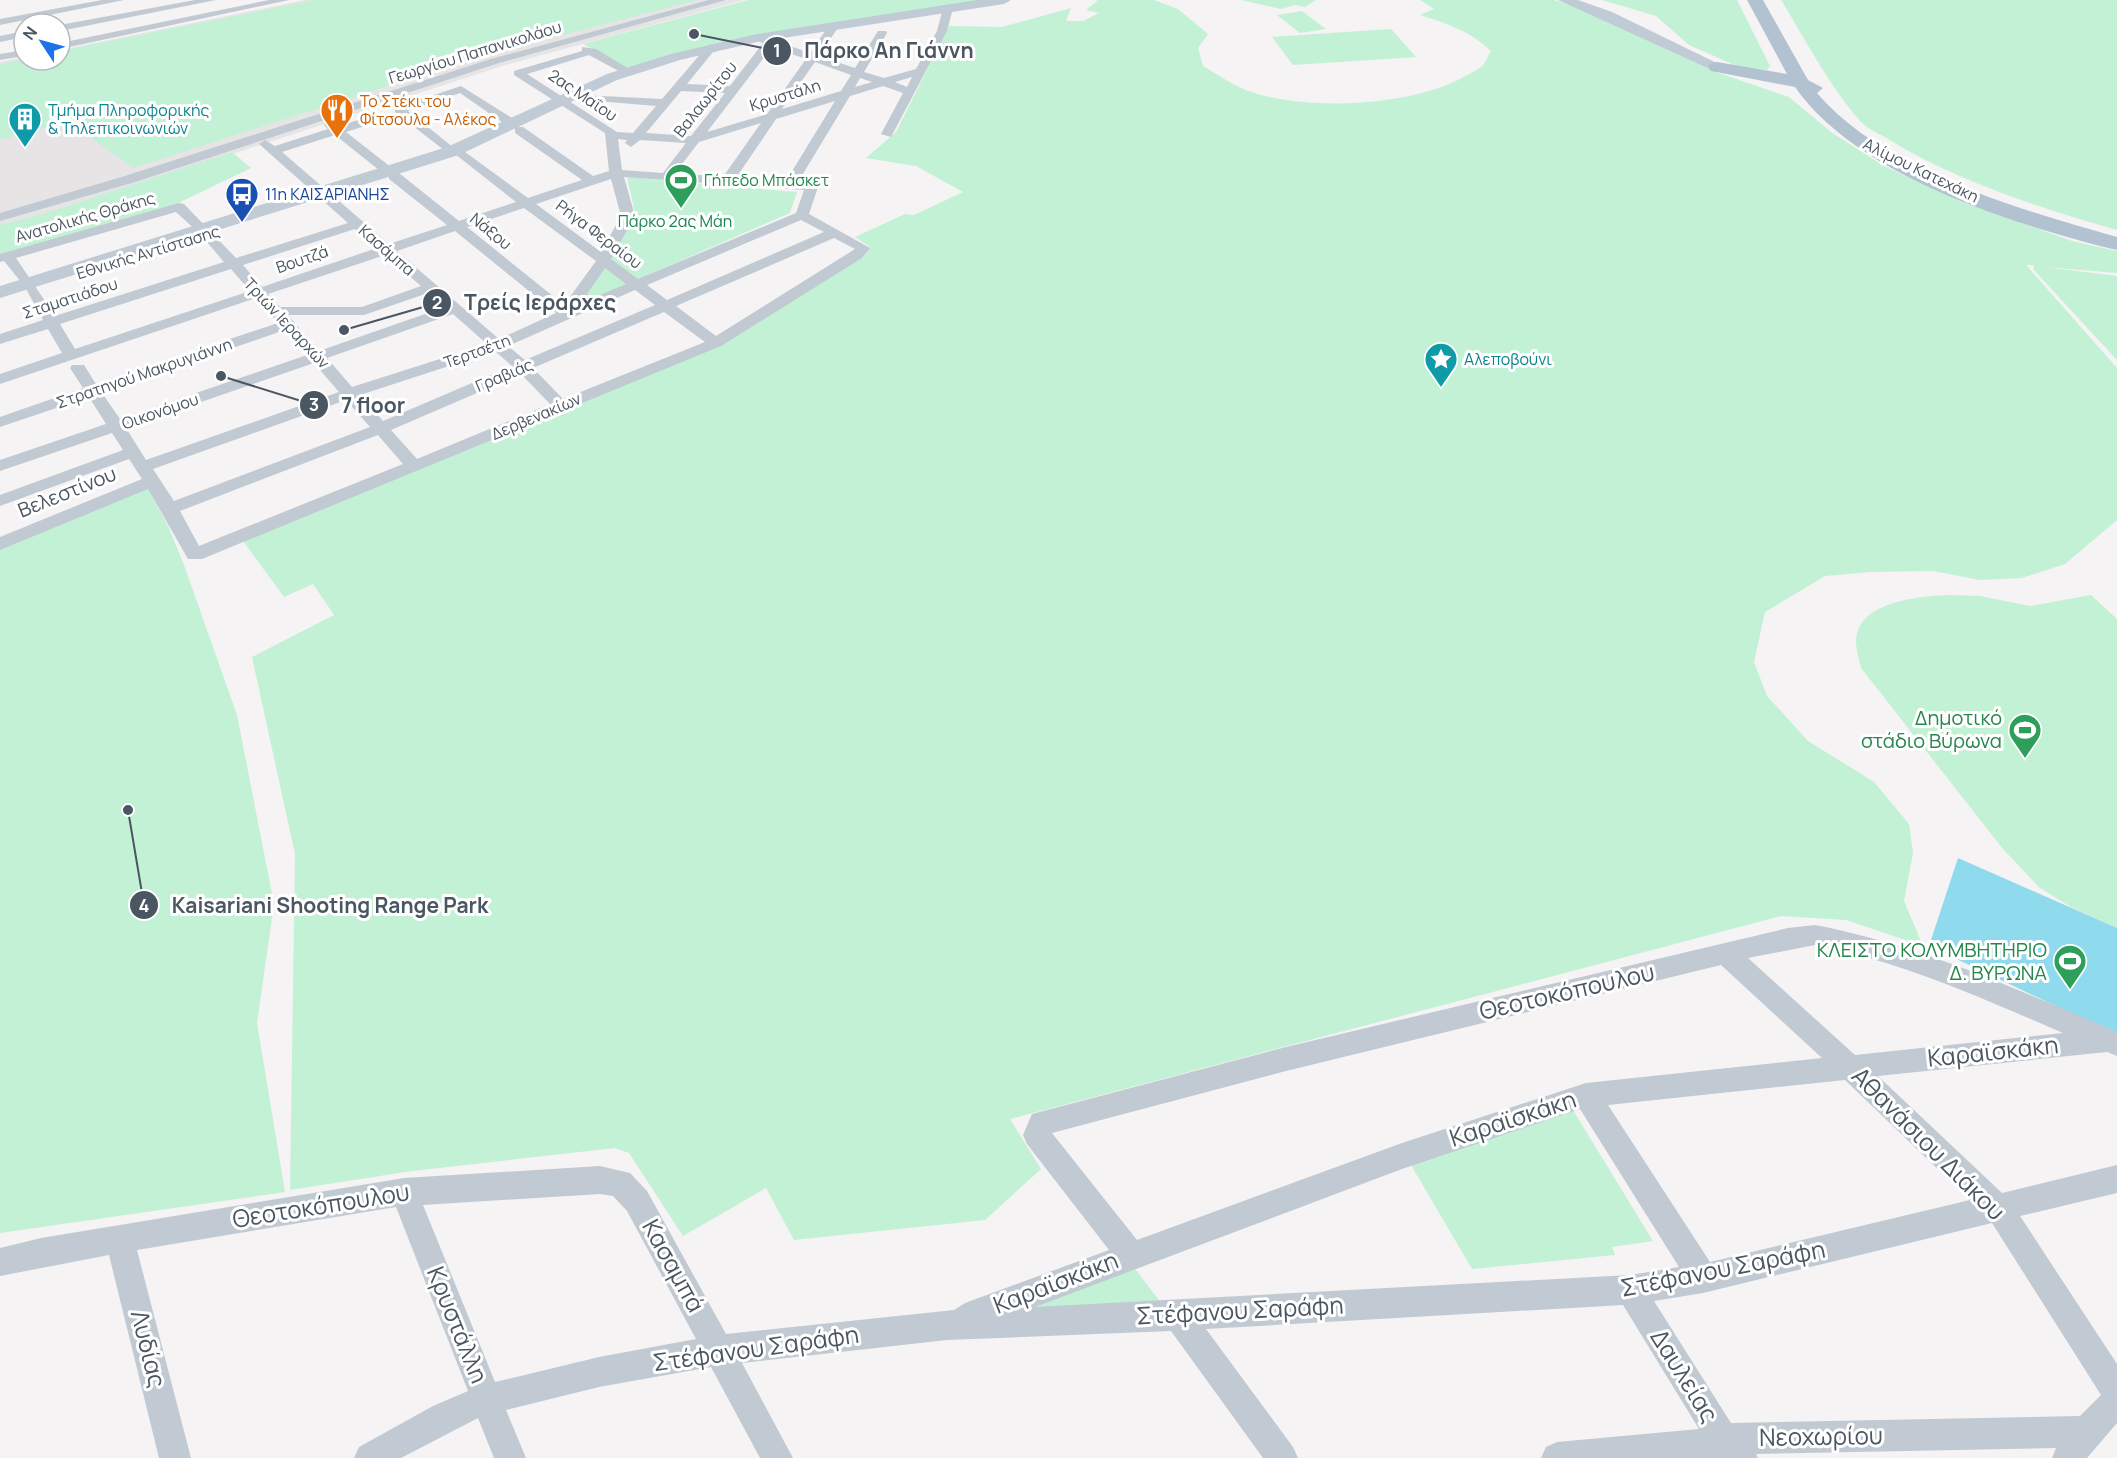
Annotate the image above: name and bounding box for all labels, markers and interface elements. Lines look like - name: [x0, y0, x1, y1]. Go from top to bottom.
- north arrow: [12, 12, 72, 72]
- street label: Γεωργίου Παπανικολάου: [386, 15, 564, 89]
- text: N: [18, 22, 42, 44]
- callout: Πάρκο Αη Γιάννη: [762, 32, 985, 71]
- text: Πάρκο Αη Γιάννη: [804, 36, 974, 64]
- text: 1: [773, 38, 781, 62]
- street label: Βαλαωρίτου: [668, 56, 742, 142]
- street label: 2ας Μαΐου: [544, 64, 622, 126]
- street label: Κρυστάλη: [747, 74, 823, 116]
- place label: Το Στέκι του Φίτσουλα - Αλέκος: [360, 90, 496, 130]
- restaurant icon: Το Στέκι του Φίτσουλα - Αλέκος: [319, 92, 355, 139]
- place label: Τμήμα Πληροφορικής & Τηλεπικοινωνιών: [48, 99, 209, 139]
- building icon: Τμήμα Πληροφορικής & Τηλεπικοινωνιών: [7, 101, 43, 148]
- street label: Αλίμου Κατεχάκη: [1860, 132, 1982, 208]
- sports icon: Γήπεδο Μπάσκετ: [663, 162, 699, 209]
- place label: Γήπεδο Μπάσκετ: [704, 169, 829, 191]
- bus stop icon: 11η ΚΑΙΣΑΡΙΑΝΗΣ: [224, 176, 260, 223]
- place label: 11η ΚΑΙΣΑΡΙΑΝΗΣ: [265, 183, 390, 205]
- street label: Ανατολικής Θράκης: [12, 186, 158, 247]
- street label: Ρήγα Φεραίου: [551, 194, 647, 274]
- street label: Νάξου: [466, 207, 516, 255]
- park label: Πάρκο 2ας Μάη: [618, 210, 732, 232]
- street label: Εθνικής Αντίστασης: [73, 220, 223, 284]
- street label: Κασάμπα: [354, 220, 420, 280]
- street label: Βουτζά: [273, 240, 331, 278]
- street label: Σταματιάδου: [20, 272, 120, 324]
- street label: Τριών Ιεραρχών: [239, 273, 335, 373]
- callout: Τρείς Ιεράρχες: [422, 284, 628, 323]
- text: Τρείς Ιεράρχες: [464, 288, 616, 316]
- text: 2: [432, 290, 442, 314]
- street label: Τερτσέτη: [441, 329, 513, 373]
- street label: Στρατηγού Μακρυγιάννη: [53, 333, 235, 413]
- place icon: Αλεποβούνι: [1423, 341, 1459, 388]
- place label: Αλεποβούνι: [1464, 348, 1552, 370]
- street label: Γραβιάς: [472, 353, 536, 397]
- callout: 7 floor: [299, 386, 417, 425]
- street label: Δερβενακίων: [488, 387, 584, 445]
- street label: Οικονόμου: [119, 388, 201, 434]
- text: 7 floor: [341, 391, 405, 419]
- text: 3: [309, 392, 319, 416]
- street label: Βελεστίνου: [14, 460, 120, 523]
- place label: Δημοτικό στάδιο Βύρωνα: [1861, 704, 2002, 754]
- sports icon: Δημοτικό στάδιο Βύρωνα: [2007, 712, 2043, 759]
- callout: Kaisariani Shooting Range Park: [129, 886, 500, 925]
- text: Kaisariani Shooting Range Park: [172, 891, 489, 919]
- text: 4: [139, 893, 150, 917]
- place label: ΚΛΕΙΣΤΟ ΚΟΛΥΜΒΗΤΗΡΙΟ Δ. ΒΥΡΩΝΑ: [1817, 936, 2047, 986]
- sports icon: ΚΛΕΙΣΤΟ ΚΟΛΥΜΒΗΤΗΡΙΟ Δ. ΒΥΡΩΝΑ: [2052, 943, 2088, 990]
- street label: Θεοτοκόπουλου: [1476, 954, 1658, 1027]
- street label: Καραϊσκάκη: [1926, 1027, 2060, 1074]
- street label: Αθανάσιου Διάκου: [1845, 1059, 2013, 1227]
- street label: Καραϊσκάκη: [1445, 1082, 1580, 1154]
- street label: Θεοτοκόπουλου: [230, 1174, 412, 1235]
- street label: Κασαμπά: [635, 1213, 713, 1318]
- street label: Στέφανου Σαράφη: [1618, 1232, 1828, 1304]
- street label: Καραϊσκάκη: [988, 1243, 1123, 1321]
- street label: Κρυστάλλη: [420, 1261, 497, 1387]
- street label: Στέφανου Σαράφη: [1135, 1288, 1344, 1331]
- street label: Λυδίας: [124, 1307, 175, 1391]
- street label: Στέφανου Σαράφη: [651, 1317, 861, 1378]
- street label: Δαυλείας: [1644, 1322, 1727, 1428]
- street label: Νεοχωρίου: [1759, 1418, 1883, 1453]

